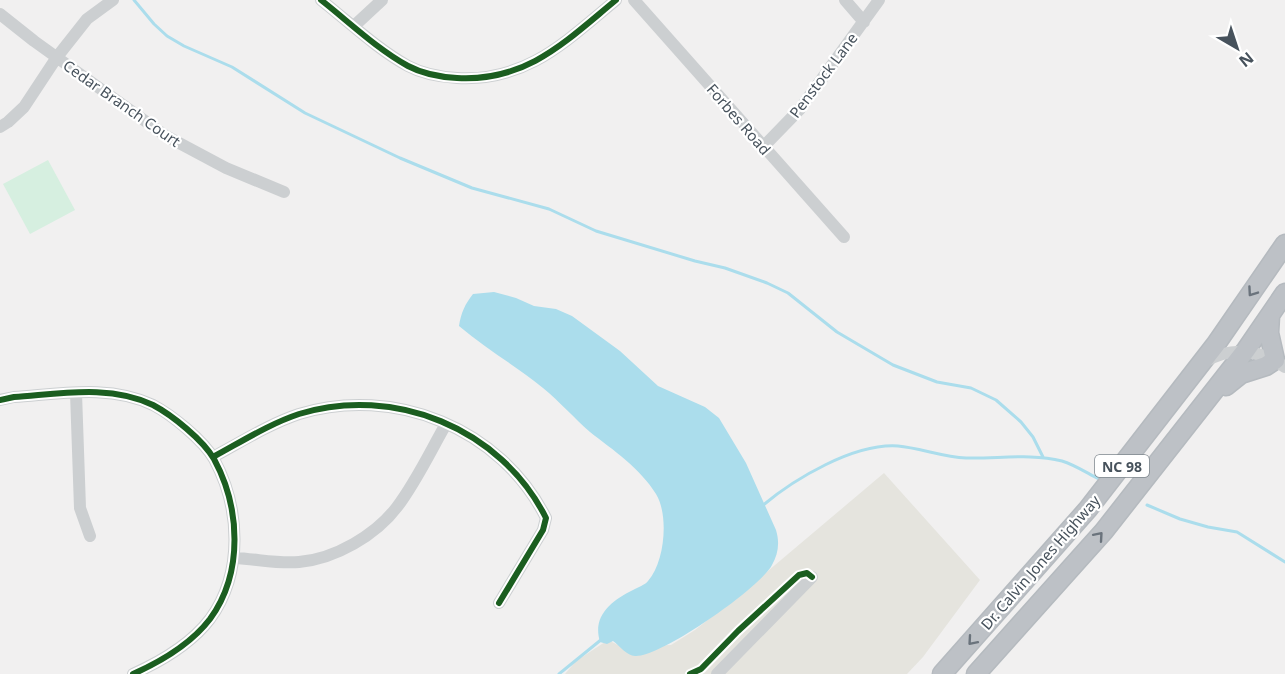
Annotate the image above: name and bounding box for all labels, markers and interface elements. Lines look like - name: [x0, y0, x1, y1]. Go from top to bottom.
- north arrow: [1207, 18, 1267, 78]
- street label: Penstock Lane: [784, 28, 862, 122]
- text: N: [1234, 47, 1258, 72]
- street label: Cedar Branch Court: [59, 55, 185, 151]
- street label: Forbes Road: [703, 79, 775, 159]
- one-way arrow: [1248, 286, 1259, 297]
- road number: NC 98: [1095, 455, 1149, 477]
- street label: Dr. Calvin Jones Highway: [976, 490, 1104, 634]
- one-way arrow: [1092, 533, 1103, 543]
- one-way arrow: [968, 634, 979, 645]

